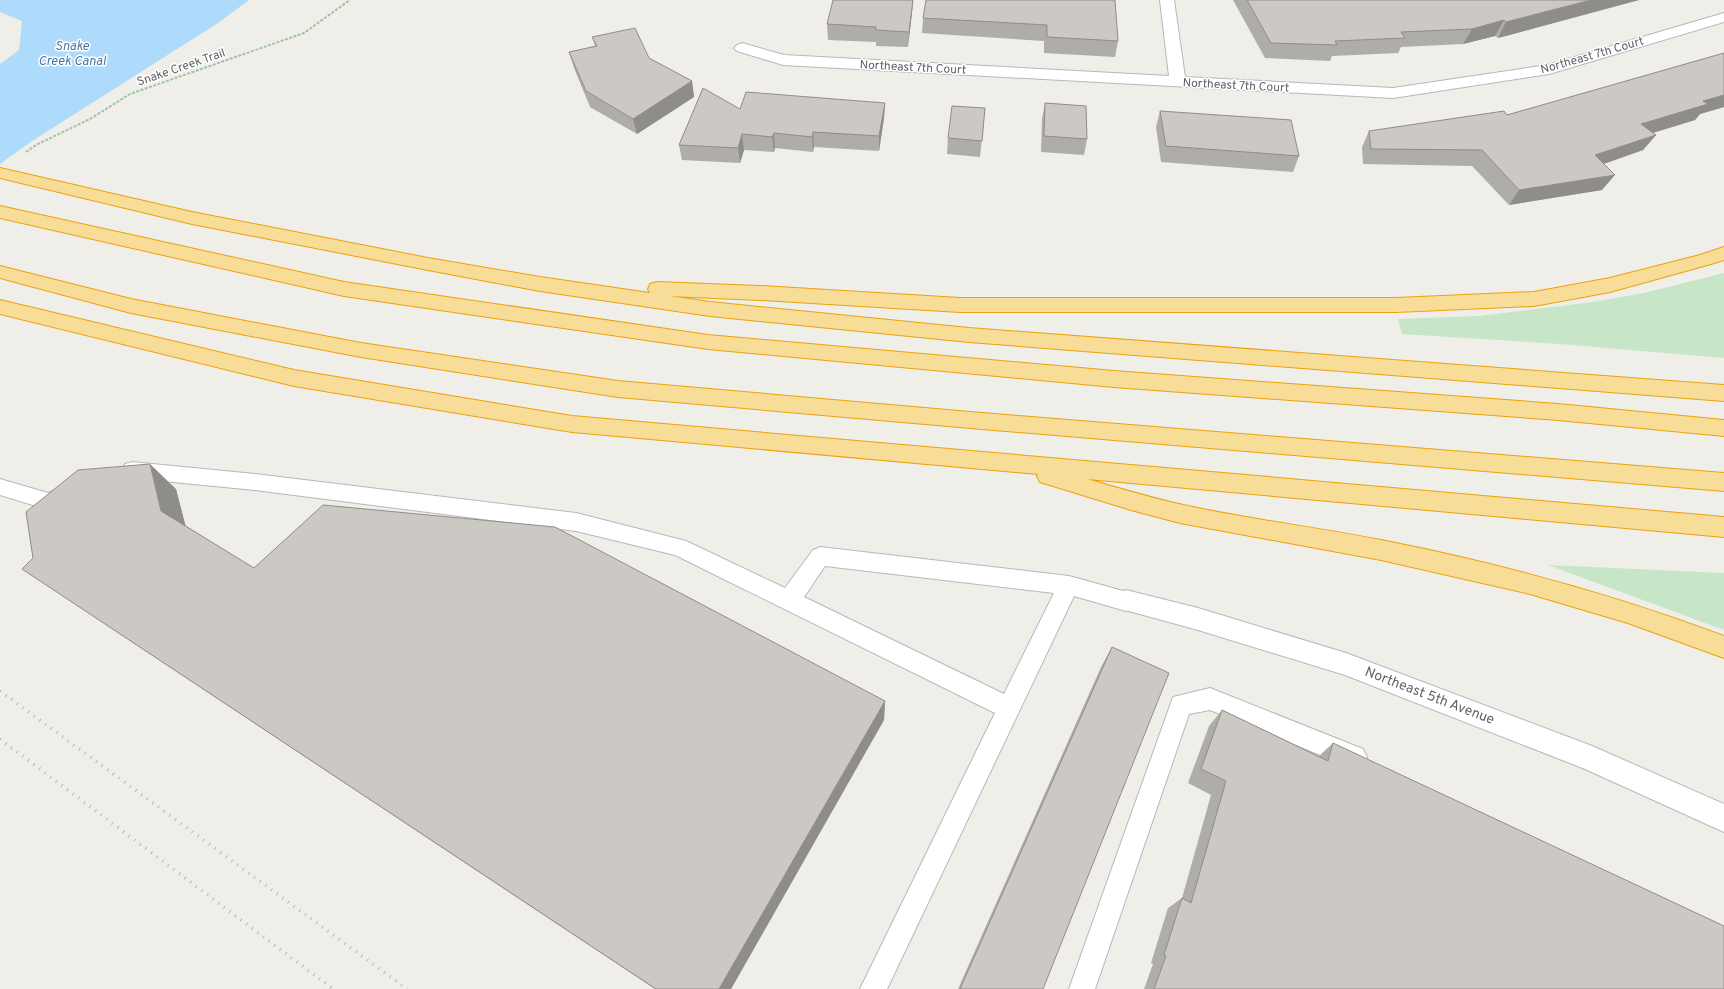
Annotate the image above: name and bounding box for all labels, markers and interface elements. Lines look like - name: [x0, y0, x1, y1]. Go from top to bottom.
- street label: Northeast 7th Court: [1539, 34, 1646, 78]
- water label: Snake Creek Canal: [38, 39, 106, 70]
- street label: Snake Creek Trail: [135, 45, 228, 91]
- street label: Northeast 7th Court: [859, 57, 967, 79]
- street label: Northeast 7th Court: [1182, 75, 1290, 97]
- street label: Northeast 5th Avenue: [1362, 664, 1497, 729]

